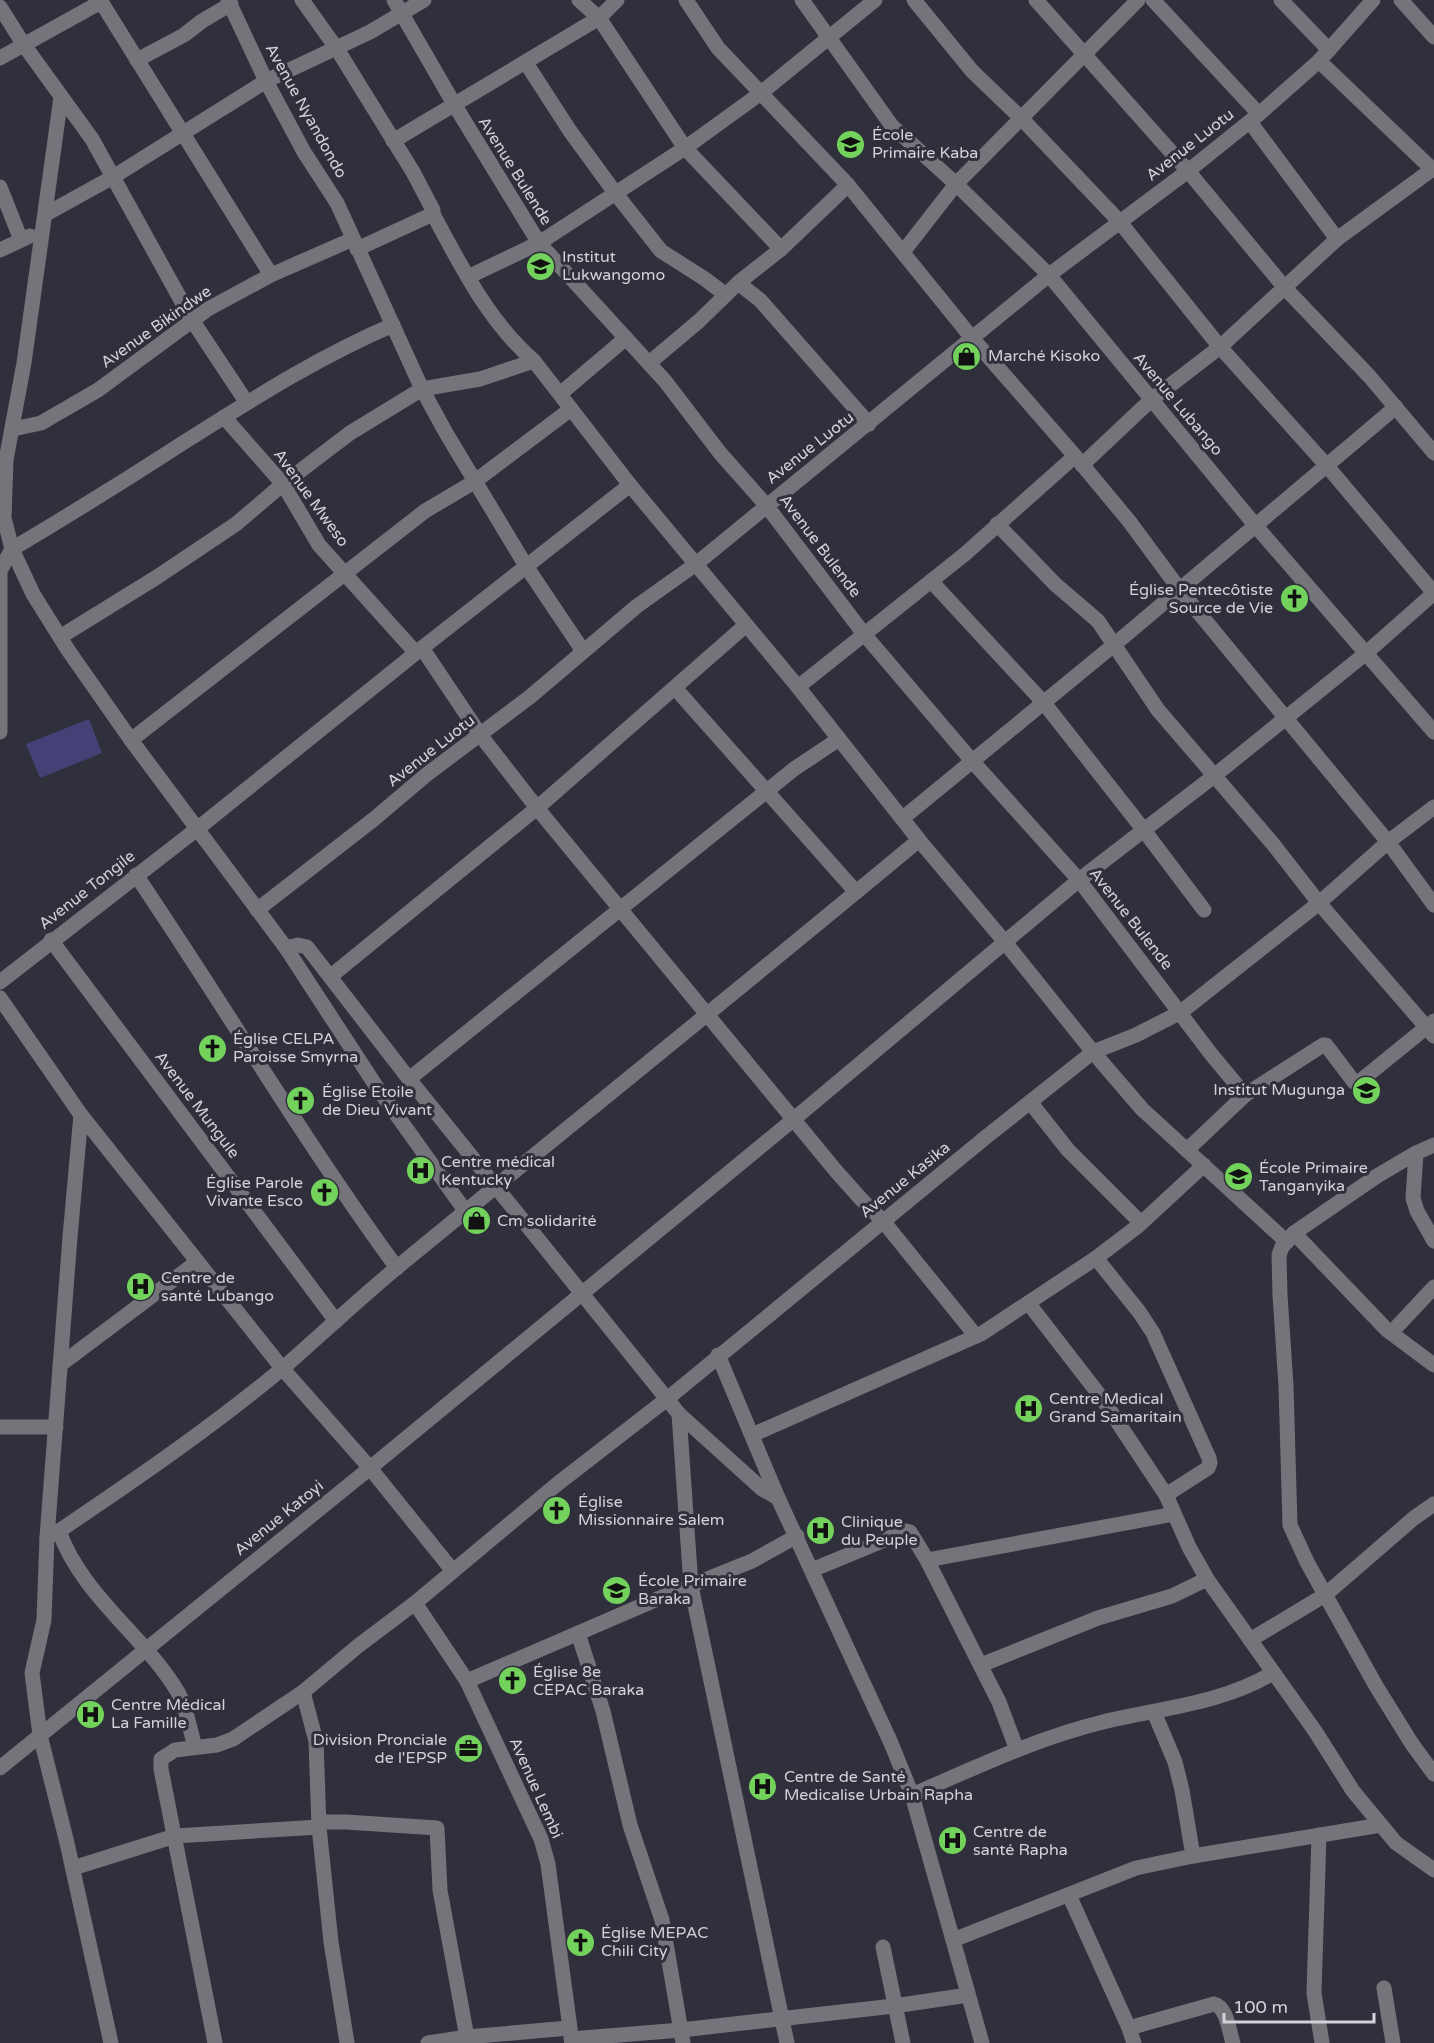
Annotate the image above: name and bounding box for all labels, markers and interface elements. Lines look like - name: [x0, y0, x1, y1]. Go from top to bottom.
- street label: Avenue Nyandondo: [261, 40, 351, 182]
- street label: Avenue Luotu: [1142, 105, 1238, 185]
- street label: Avenue Bulende: [474, 113, 556, 229]
- place label: École Primaire Kaba: [872, 125, 978, 163]
- school or university icon: École Primaire Kaba: [835, 128, 867, 160]
- place label: Institut Lukwangomo: [562, 247, 665, 285]
- school or university icon: Institut Lukwangomo: [525, 250, 557, 282]
- street label: Avenue Bikindwe: [97, 281, 215, 373]
- shop icon: Marché Kisoko: [951, 340, 983, 372]
- place label: Marché Kisoko: [988, 346, 1100, 366]
- street label: Avenue Lubango: [1129, 348, 1227, 460]
- street label: Avenue Luotu: [762, 408, 858, 488]
- street label: Avenue Mweso: [269, 445, 353, 551]
- street label: Avenue Bulende: [775, 490, 865, 602]
- place label: Église Pentecôtiste Source de Vie: [1129, 580, 1273, 618]
- church icon: Église Pentecôtiste Source de Vie: [1278, 583, 1310, 615]
- street label: Avenue Luotu: [383, 711, 479, 791]
- street label: Avenue Tongile: [35, 846, 139, 934]
- street label: Avenue Bulende: [1085, 864, 1177, 974]
- place label: Église CELPA Paroisse Smyrna: [233, 1029, 358, 1067]
- church icon: Église CELPA Paroisse Smyrna: [196, 1032, 228, 1064]
- street label: Avenue Mungule: [150, 1047, 244, 1163]
- school or university icon: Institut Mugunga: [1350, 1074, 1382, 1106]
- place label: Institut Mugunga: [1213, 1080, 1345, 1100]
- place label: Église Etoile de Dieu Vivant: [322, 1082, 432, 1120]
- church icon: Église Etoile de Dieu Vivant: [285, 1085, 317, 1117]
- street label: Avenue Kasika: [856, 1138, 954, 1222]
- place label: Centre médical Kentucky: [441, 1152, 555, 1190]
- hospital icon: Centre médical Kentucky: [404, 1155, 436, 1187]
- place label: École Primaire Tanganyika: [1259, 1158, 1368, 1196]
- school or university icon: École Primaire Tanganyika: [1222, 1161, 1254, 1193]
- place label: Église Parole Vivante Esco: [206, 1173, 303, 1211]
- church icon: Église Parole Vivante Esco: [308, 1176, 340, 1208]
- shop icon: Cm solidarité: [460, 1205, 492, 1237]
- place label: Cm solidarité: [497, 1211, 597, 1231]
- place label: Centre de santé Lubango: [161, 1268, 274, 1306]
- hospital icon: Centre de santé Lubango: [124, 1271, 156, 1303]
- place label: Centre Medical Grand Samaritain: [1049, 1389, 1182, 1427]
- hospital icon: Centre Medical Grand Samaritain: [1012, 1392, 1044, 1424]
- street label: Avenue Katoyi: [230, 1476, 328, 1560]
- place label: Église Missionnaire Salem: [578, 1492, 725, 1530]
- church icon: Église Missionnaire Salem: [541, 1495, 573, 1527]
- place label: Clinique du Peuple: [841, 1512, 917, 1550]
- hospital icon: Clinique du Peuple: [804, 1515, 836, 1547]
- place label: École Primaire Baraka: [638, 1571, 747, 1609]
- school or university icon: École Primaire Baraka: [601, 1574, 633, 1606]
- place label: Église 8e CEPAC Baraka: [533, 1662, 644, 1700]
- church icon: Église 8e CEPAC Baraka: [496, 1665, 528, 1697]
- place label: Centre Médical La Famille: [111, 1695, 226, 1733]
- hospital icon: Centre Médical La Famille: [74, 1698, 106, 1730]
- place label: Division Pronciale de l'EPSP: [313, 1730, 447, 1768]
- office icon: Division Pronciale de l'EPSP: [452, 1733, 484, 1765]
- street label: Avenue Lembi: [505, 1734, 567, 1842]
- place label: Centre de Santé Medicalise Urbain Rapha: [784, 1767, 973, 1805]
- hospital icon: Centre de Santé Medicalise Urbain Rapha: [747, 1770, 779, 1802]
- place label: Centre de santé Rapha: [973, 1822, 1068, 1860]
- hospital icon: Centre de santé Rapha: [936, 1825, 968, 1857]
- place label: Église MEPAC Chili City: [601, 1923, 709, 1961]
- church icon: Église MEPAC Chili City: [564, 1926, 596, 1958]
- scale bar: [1224, 1986, 1374, 2024]
- text: 100 m: [1233, 1996, 1288, 2018]

